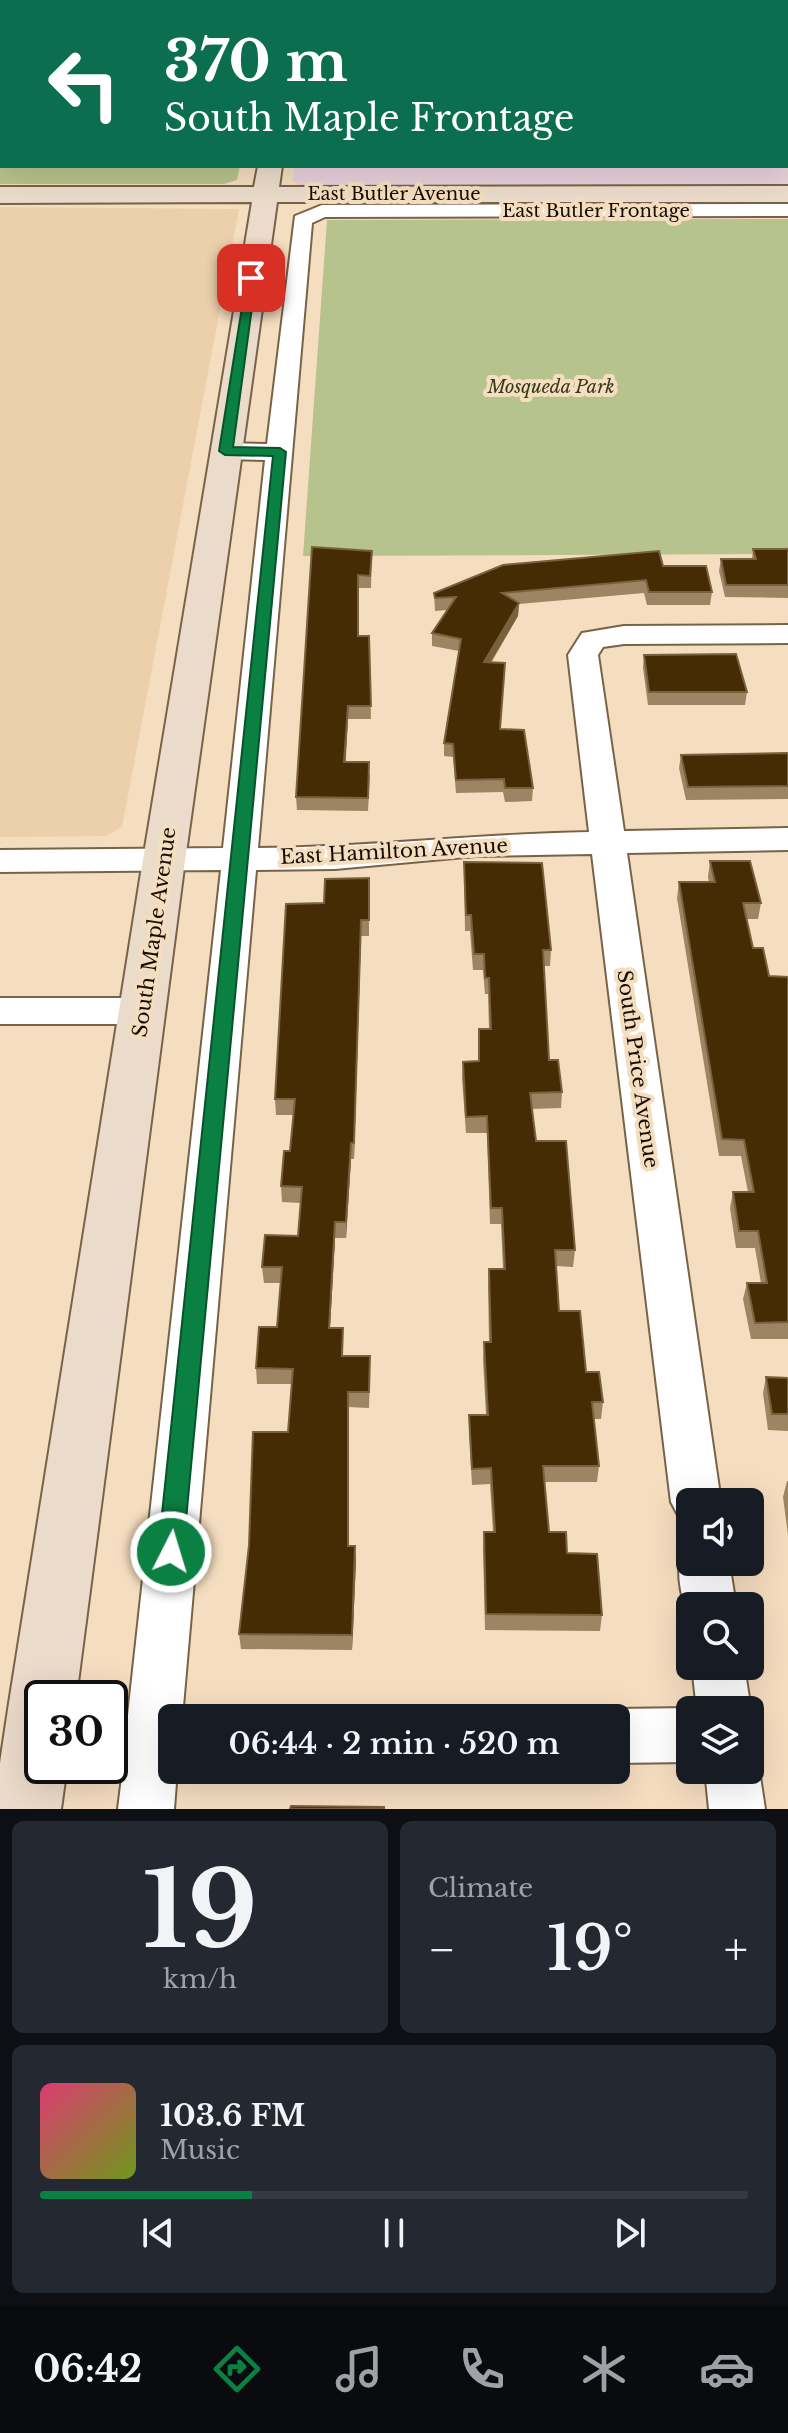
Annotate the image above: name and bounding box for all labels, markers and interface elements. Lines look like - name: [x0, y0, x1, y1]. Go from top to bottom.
- text: 370 m: [164, 27, 348, 96]
- icon: left: [32, 32, 136, 136]
- text: South Maple Frontage: [164, 96, 574, 141]
- street label: East Butler Avenue: [307, 183, 481, 205]
- street label: East Butler Frontage: [502, 200, 690, 222]
- pin: [217, 244, 285, 312]
- icon: arrive: [229, 256, 273, 300]
- park label: Mosqueda Park: [486, 376, 615, 398]
- street label: South Maple Avenue: [127, 825, 181, 1039]
- street label: East Hamilton Avenue: [280, 833, 508, 869]
- street label: South Price Avenue: [612, 968, 664, 1170]
- map controls: [676, 1488, 764, 1784]
- button: sound: [676, 1488, 764, 1576]
- position arrow: [129, 1510, 213, 1594]
- button: search: [676, 1592, 764, 1680]
- speed limit sign: 30: [24, 1680, 128, 1784]
- button: layers: [676, 1696, 764, 1784]
- text: 06:44 · 2 min · 520 m: [228, 1725, 560, 1762]
- text: 19: [142, 1846, 258, 1975]
- text: Climate: [428, 1872, 533, 1904]
- text: 19°: [547, 1912, 633, 1986]
- text: −: [428, 1922, 456, 1977]
- text: +: [724, 1922, 748, 1977]
- text: km/h: [163, 1963, 237, 1995]
- text: 103.6 FM: [160, 2097, 305, 2134]
- text: Music: [160, 2134, 240, 2166]
- icon: previous: [136, 2211, 180, 2255]
- icon: pause: [372, 2211, 416, 2255]
- icon: next: [608, 2211, 652, 2255]
- icon: directions: [209, 2341, 265, 2397]
- icon: music: [331, 2341, 387, 2397]
- icon: phone: [454, 2341, 510, 2397]
- icon: climate: [576, 2341, 632, 2397]
- icon: car: [699, 2341, 755, 2397]
- text: 06:42: [33, 2347, 142, 2392]

